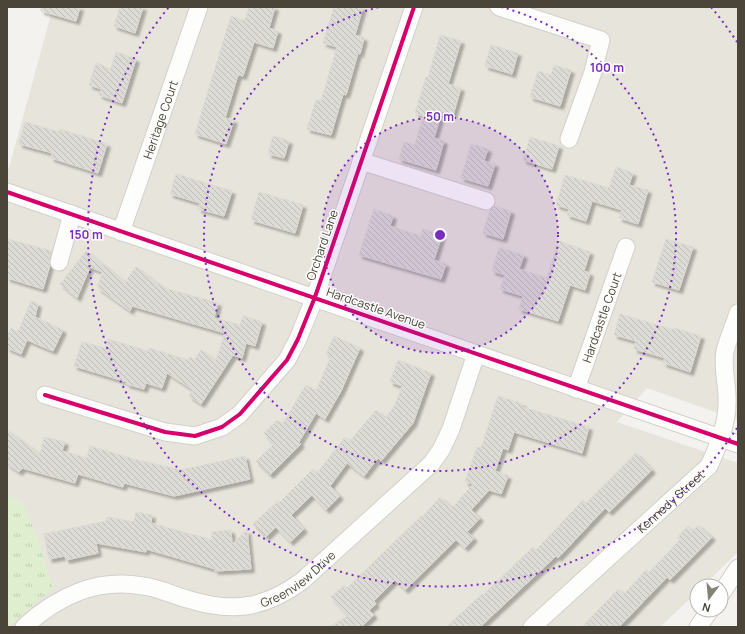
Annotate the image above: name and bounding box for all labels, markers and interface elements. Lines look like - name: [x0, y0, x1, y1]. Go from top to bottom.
- text: 100 m: [590, 59, 624, 76]
- street label: Heritage Court: [138, 78, 182, 161]
- text: 50 m: [426, 108, 454, 125]
- street label: Orchard Lane: [302, 207, 342, 283]
- text: 150 m: [69, 226, 103, 243]
- centre of rings: [433, 228, 447, 242]
- street label: Hardcastle Court: [577, 270, 625, 365]
- street label: Hardcastle Avenue: [324, 283, 428, 333]
- street label: Kennedy Street: [633, 466, 708, 536]
- street label: Greenview Drive: [258, 546, 339, 611]
- north arrow: [689, 578, 729, 618]
- text: N: [700, 600, 712, 616]

